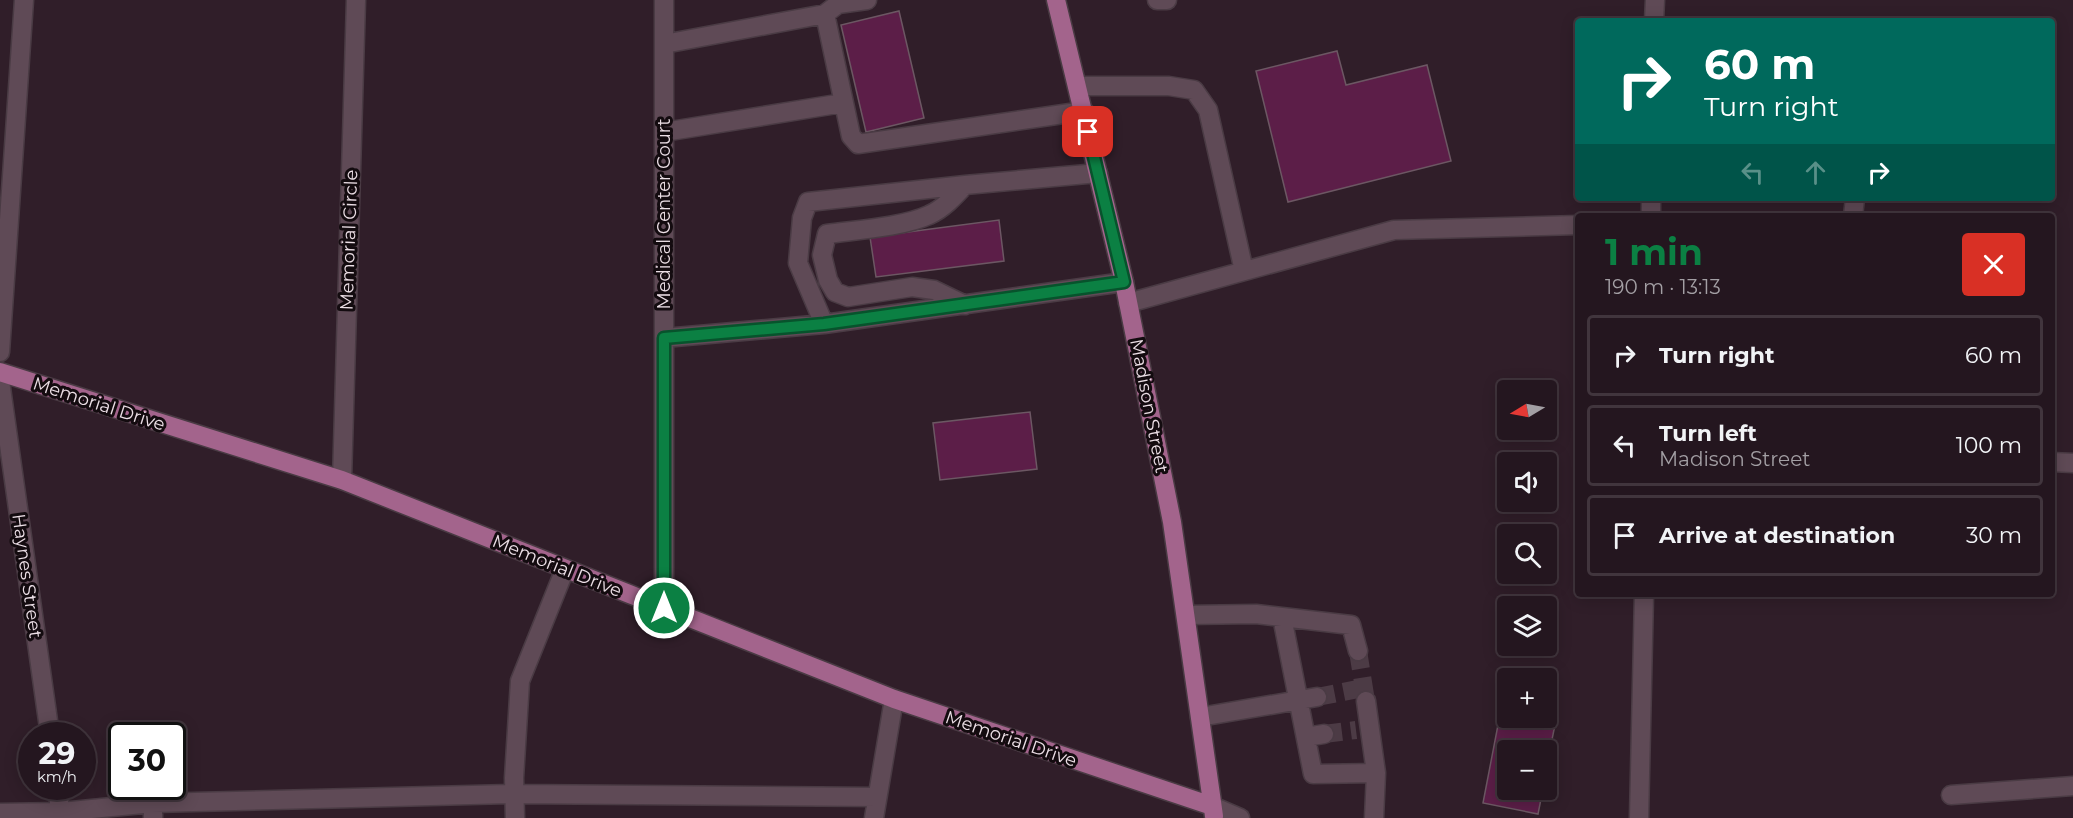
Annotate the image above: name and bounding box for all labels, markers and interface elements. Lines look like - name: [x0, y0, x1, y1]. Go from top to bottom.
- text: 60 m: [1704, 38, 1815, 90]
- icon: right: [1605, 42, 1683, 120]
- text: Turn right: [1704, 90, 1839, 123]
- pin: [1062, 106, 1113, 157]
- icon: arrive: [1071, 115, 1104, 148]
- street label: Medical Center Court: [653, 118, 675, 310]
- icon: left: [1736, 156, 1769, 189]
- icon: ahead: [1799, 156, 1832, 189]
- icon: right: [1862, 156, 1895, 189]
- street label: Memorial Circle: [336, 169, 362, 311]
- text: 1 min: [1605, 230, 1703, 274]
- button: close: [1962, 233, 2025, 296]
- text: 190 m · 13:13: [1605, 275, 1721, 299]
- street label: Madison Street: [1125, 337, 1173, 475]
- icon: right: [1608, 339, 1641, 372]
- text: Turn right: [1659, 342, 1774, 369]
- text: 60 m: [1965, 342, 2022, 369]
- street label: Memorial Drive: [30, 372, 168, 436]
- north arrow: [1497, 380, 1557, 440]
- map controls: [1497, 380, 1557, 800]
- text: Turn left: [1659, 420, 1757, 447]
- icon: left: [1608, 429, 1641, 462]
- text: 100 m: [1956, 432, 2022, 459]
- text: Madison Street: [1659, 447, 1810, 471]
- button: sound: [1497, 452, 1557, 512]
- street label: Haynes Street: [7, 512, 47, 640]
- icon: arrive: [1608, 519, 1641, 552]
- text: Arrive at destination: [1659, 522, 1895, 549]
- text: 30 m: [1966, 522, 2022, 549]
- button: search: [1497, 524, 1557, 584]
- street label: Memorial Drive: [489, 530, 625, 602]
- position arrow: [632, 576, 696, 640]
- button: layers: [1497, 596, 1557, 656]
- button: +: [1497, 668, 1557, 728]
- street label: Memorial Drive: [942, 706, 1080, 772]
- speed limit sign: 30: [108, 722, 186, 800]
- text: 29: [39, 735, 75, 772]
- button: −: [1497, 740, 1557, 800]
- text: km/h: [37, 767, 77, 786]

